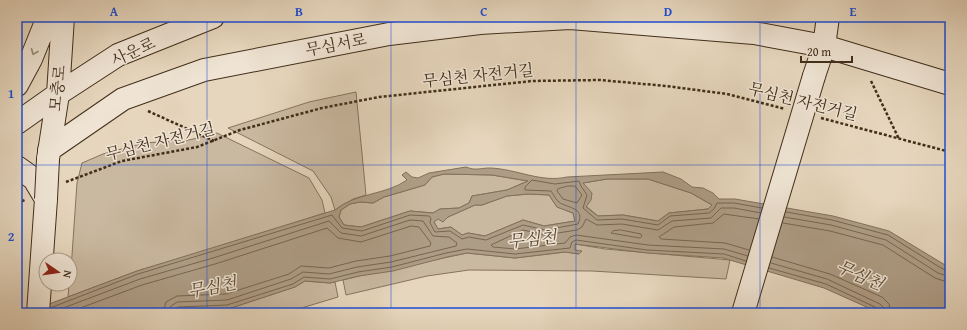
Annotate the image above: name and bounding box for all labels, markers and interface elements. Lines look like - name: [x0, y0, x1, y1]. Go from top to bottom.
- text: A: [110, 2, 119, 21]
- text: B: [295, 2, 303, 21]
- text: C: [480, 2, 488, 21]
- text: D: [664, 2, 672, 21]
- text: E: [850, 2, 857, 21]
- street label: 무심서로: [303, 26, 369, 62]
- street label: 사운로: [107, 30, 160, 72]
- scale bar: [801, 38, 852, 64]
- text: 20 m: [807, 43, 831, 60]
- one-way arrow: [31, 48, 39, 55]
- street label: 무심천 자전거길: [421, 57, 535, 93]
- street label: 모충로: [43, 63, 71, 112]
- street label: 무심천 자전거길: [746, 76, 860, 126]
- text: 1: [8, 84, 14, 103]
- street label: 무심천 자전거길: [103, 116, 217, 166]
- water label: 무심천: [506, 223, 559, 254]
- text: 2: [8, 227, 15, 246]
- north arrow: [38, 252, 78, 292]
- water label: 무심천: [833, 253, 889, 297]
- text: N: [59, 269, 76, 280]
- water label: 무심천: [185, 269, 240, 303]

